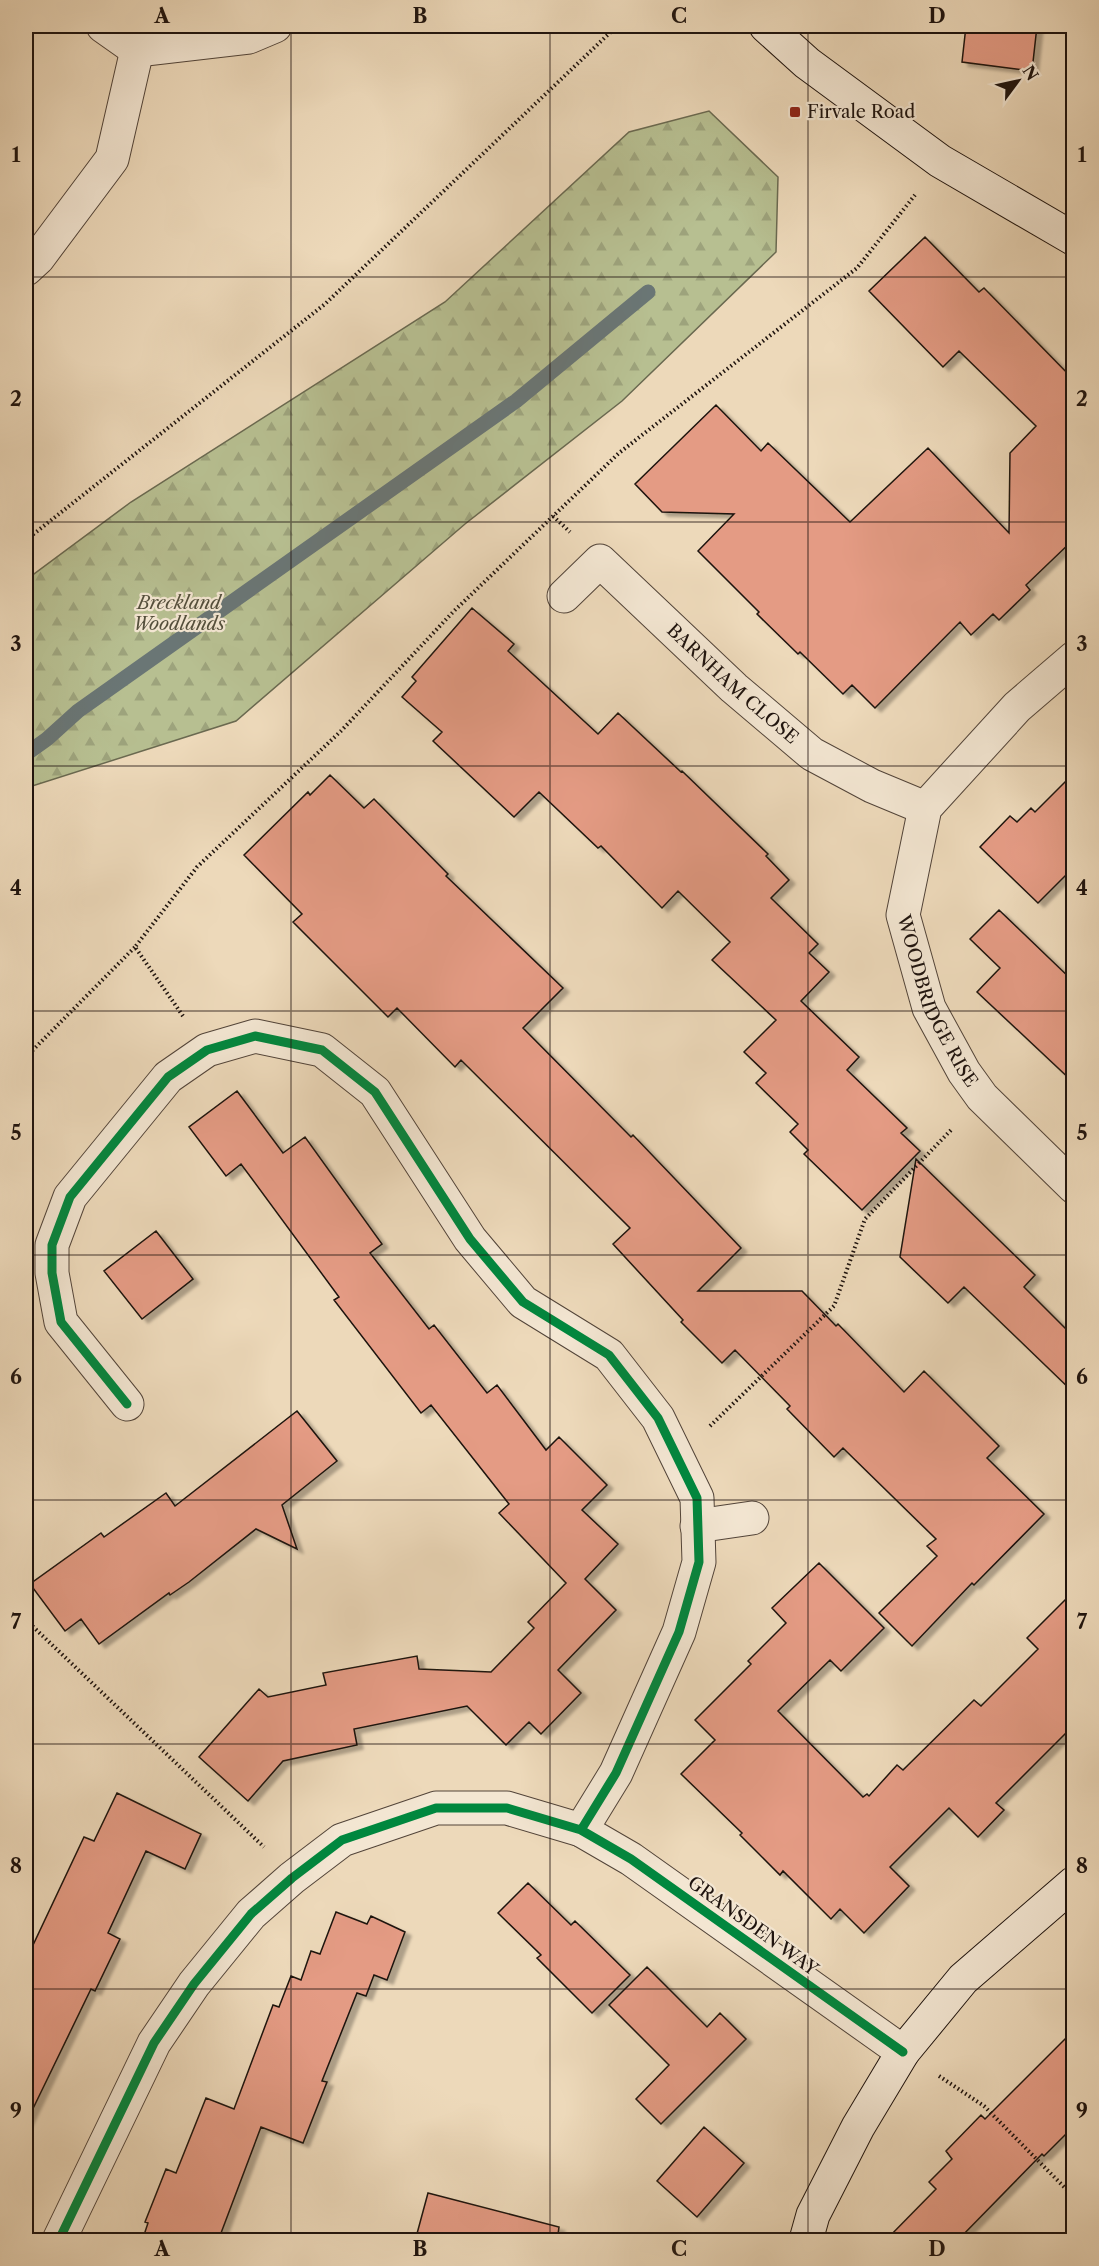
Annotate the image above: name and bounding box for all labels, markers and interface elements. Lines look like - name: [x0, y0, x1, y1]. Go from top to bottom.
- text: A: [153, 4, 170, 28]
- text: B: [413, 4, 428, 28]
- text: C: [671, 4, 687, 28]
- text: D: [928, 4, 946, 28]
- north arrow: [988, 51, 1048, 111]
- text: N: [1018, 62, 1043, 84]
- place label: Firvale Road: [807, 101, 915, 123]
- marker: Firvale Road: [788, 105, 802, 119]
- text: 1: [12, 143, 21, 167]
- text: 1: [1078, 143, 1087, 167]
- text: 2: [10, 387, 22, 411]
- text: 2: [1076, 387, 1088, 411]
- park label: Breckland Woodlands: [133, 592, 225, 635]
- street label: BARNHAM CLOSE: [662, 619, 803, 749]
- text: 3: [10, 632, 22, 656]
- text: 3: [1076, 632, 1088, 656]
- text: 4: [10, 876, 22, 900]
- text: 4: [1076, 876, 1088, 900]
- street label: WOODBRIDGE RISE: [892, 911, 982, 1091]
- text: 5: [10, 1121, 22, 1145]
- text: 5: [1076, 1121, 1088, 1145]
- text: 6: [10, 1365, 22, 1389]
- text: 6: [1076, 1365, 1088, 1389]
- text: 7: [11, 1610, 22, 1634]
- text: 7: [1077, 1610, 1088, 1634]
- text: 8: [10, 1854, 22, 1878]
- text: 8: [1076, 1854, 1088, 1878]
- street label: GRANSDEN WAY: [684, 1871, 823, 1981]
- text: 9: [10, 2099, 22, 2123]
- text: 9: [1076, 2099, 1088, 2123]
- text: A: [153, 2237, 170, 2261]
- text: B: [413, 2237, 428, 2261]
- text: C: [671, 2237, 687, 2261]
- text: D: [928, 2237, 946, 2261]

